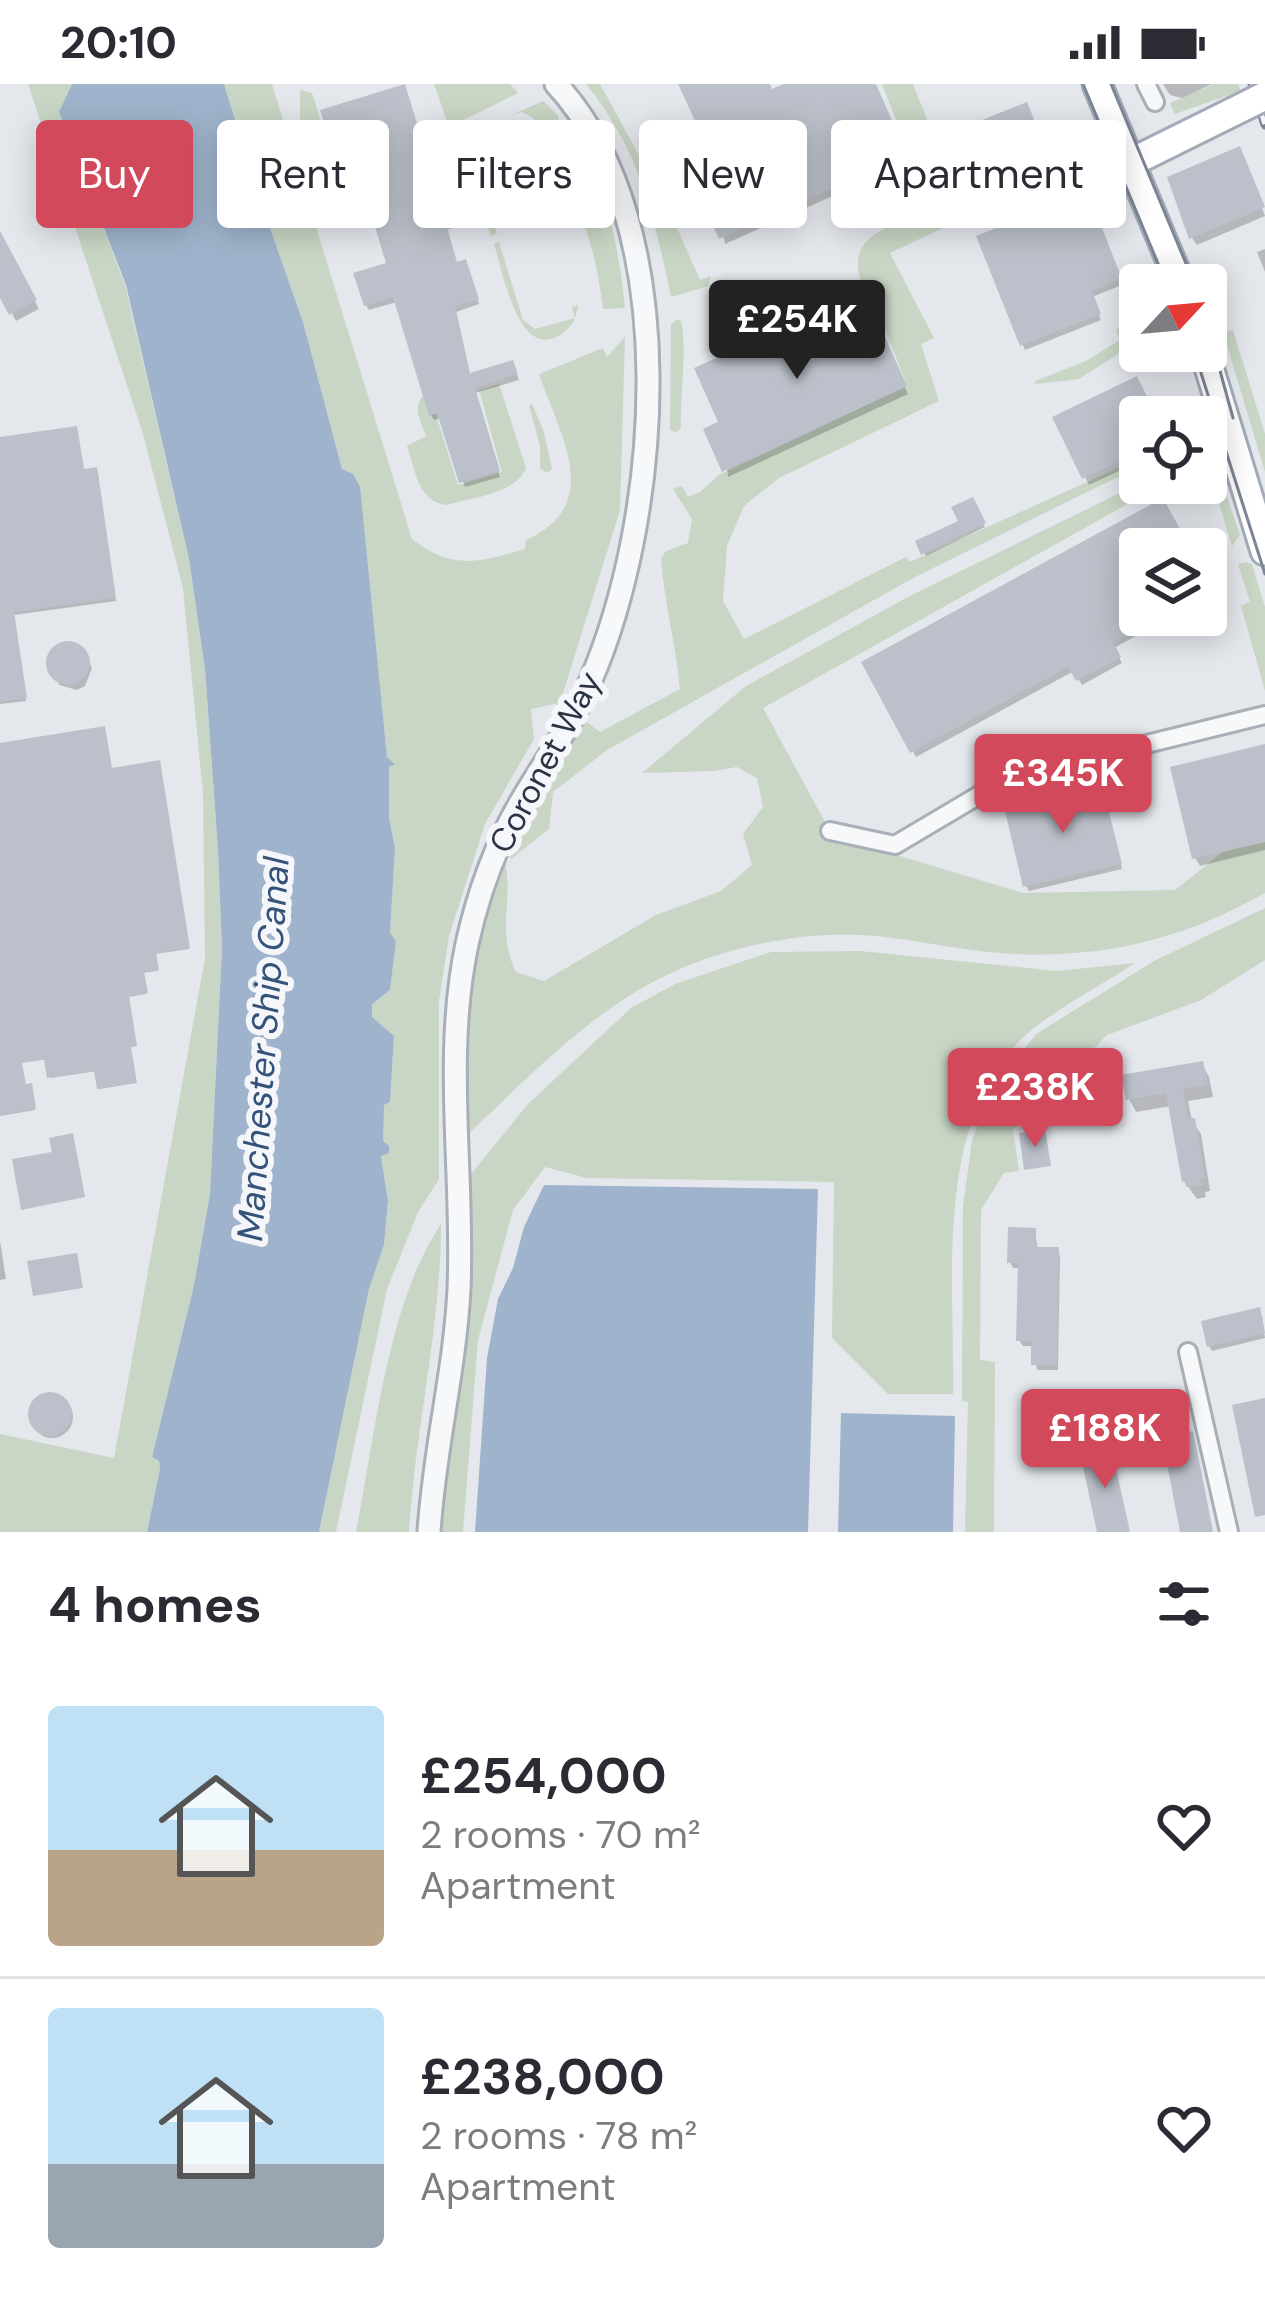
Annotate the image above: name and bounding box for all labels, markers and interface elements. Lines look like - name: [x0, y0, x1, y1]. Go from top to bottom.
- text: 20:10: [60, 13, 177, 72]
- chip: Buy: [36, 120, 193, 228]
- chip: Rent: [217, 120, 389, 228]
- chip: Filters: [413, 120, 615, 228]
- chip: New: [639, 120, 807, 228]
- chip: Apartment: [831, 120, 1126, 228]
- north arrow: [1119, 264, 1227, 372]
- map controls: [1119, 264, 1227, 636]
- pin: £254K: [713, 280, 881, 382]
- text: £254K: [736, 293, 858, 344]
- button: locate: [1119, 396, 1227, 504]
- button: layers: [1119, 528, 1227, 636]
- street label: Coronet Way: [479, 664, 611, 860]
- pin: £345K: [979, 734, 1147, 836]
- text: £345K: [1001, 747, 1125, 798]
- water label: Manchester Ship Canal: [226, 854, 300, 1243]
- pin: £238K: [951, 1048, 1119, 1150]
- text: £238K: [975, 1061, 1095, 1112]
- pin: £188K: [1021, 1389, 1189, 1491]
- text: £188K: [1048, 1402, 1162, 1453]
- text: 4 homes: [48, 1571, 262, 1638]
- icon: filters: [1151, 1571, 1217, 1637]
- text: £254,000: [420, 1742, 667, 1809]
- icon: home: [144, 1754, 288, 1898]
- icon: heart: [1151, 1793, 1217, 1859]
- text: 2 rooms · 70 m²: [420, 1809, 701, 1860]
- text: Apartment: [420, 1860, 616, 1911]
- text: £238,000: [420, 2043, 665, 2110]
- icon: home: [144, 2056, 288, 2200]
- icon: heart: [1151, 2095, 1217, 2161]
- text: 2 rooms · 78 m²: [420, 2110, 697, 2161]
- text: Apartment: [420, 2161, 616, 2212]

